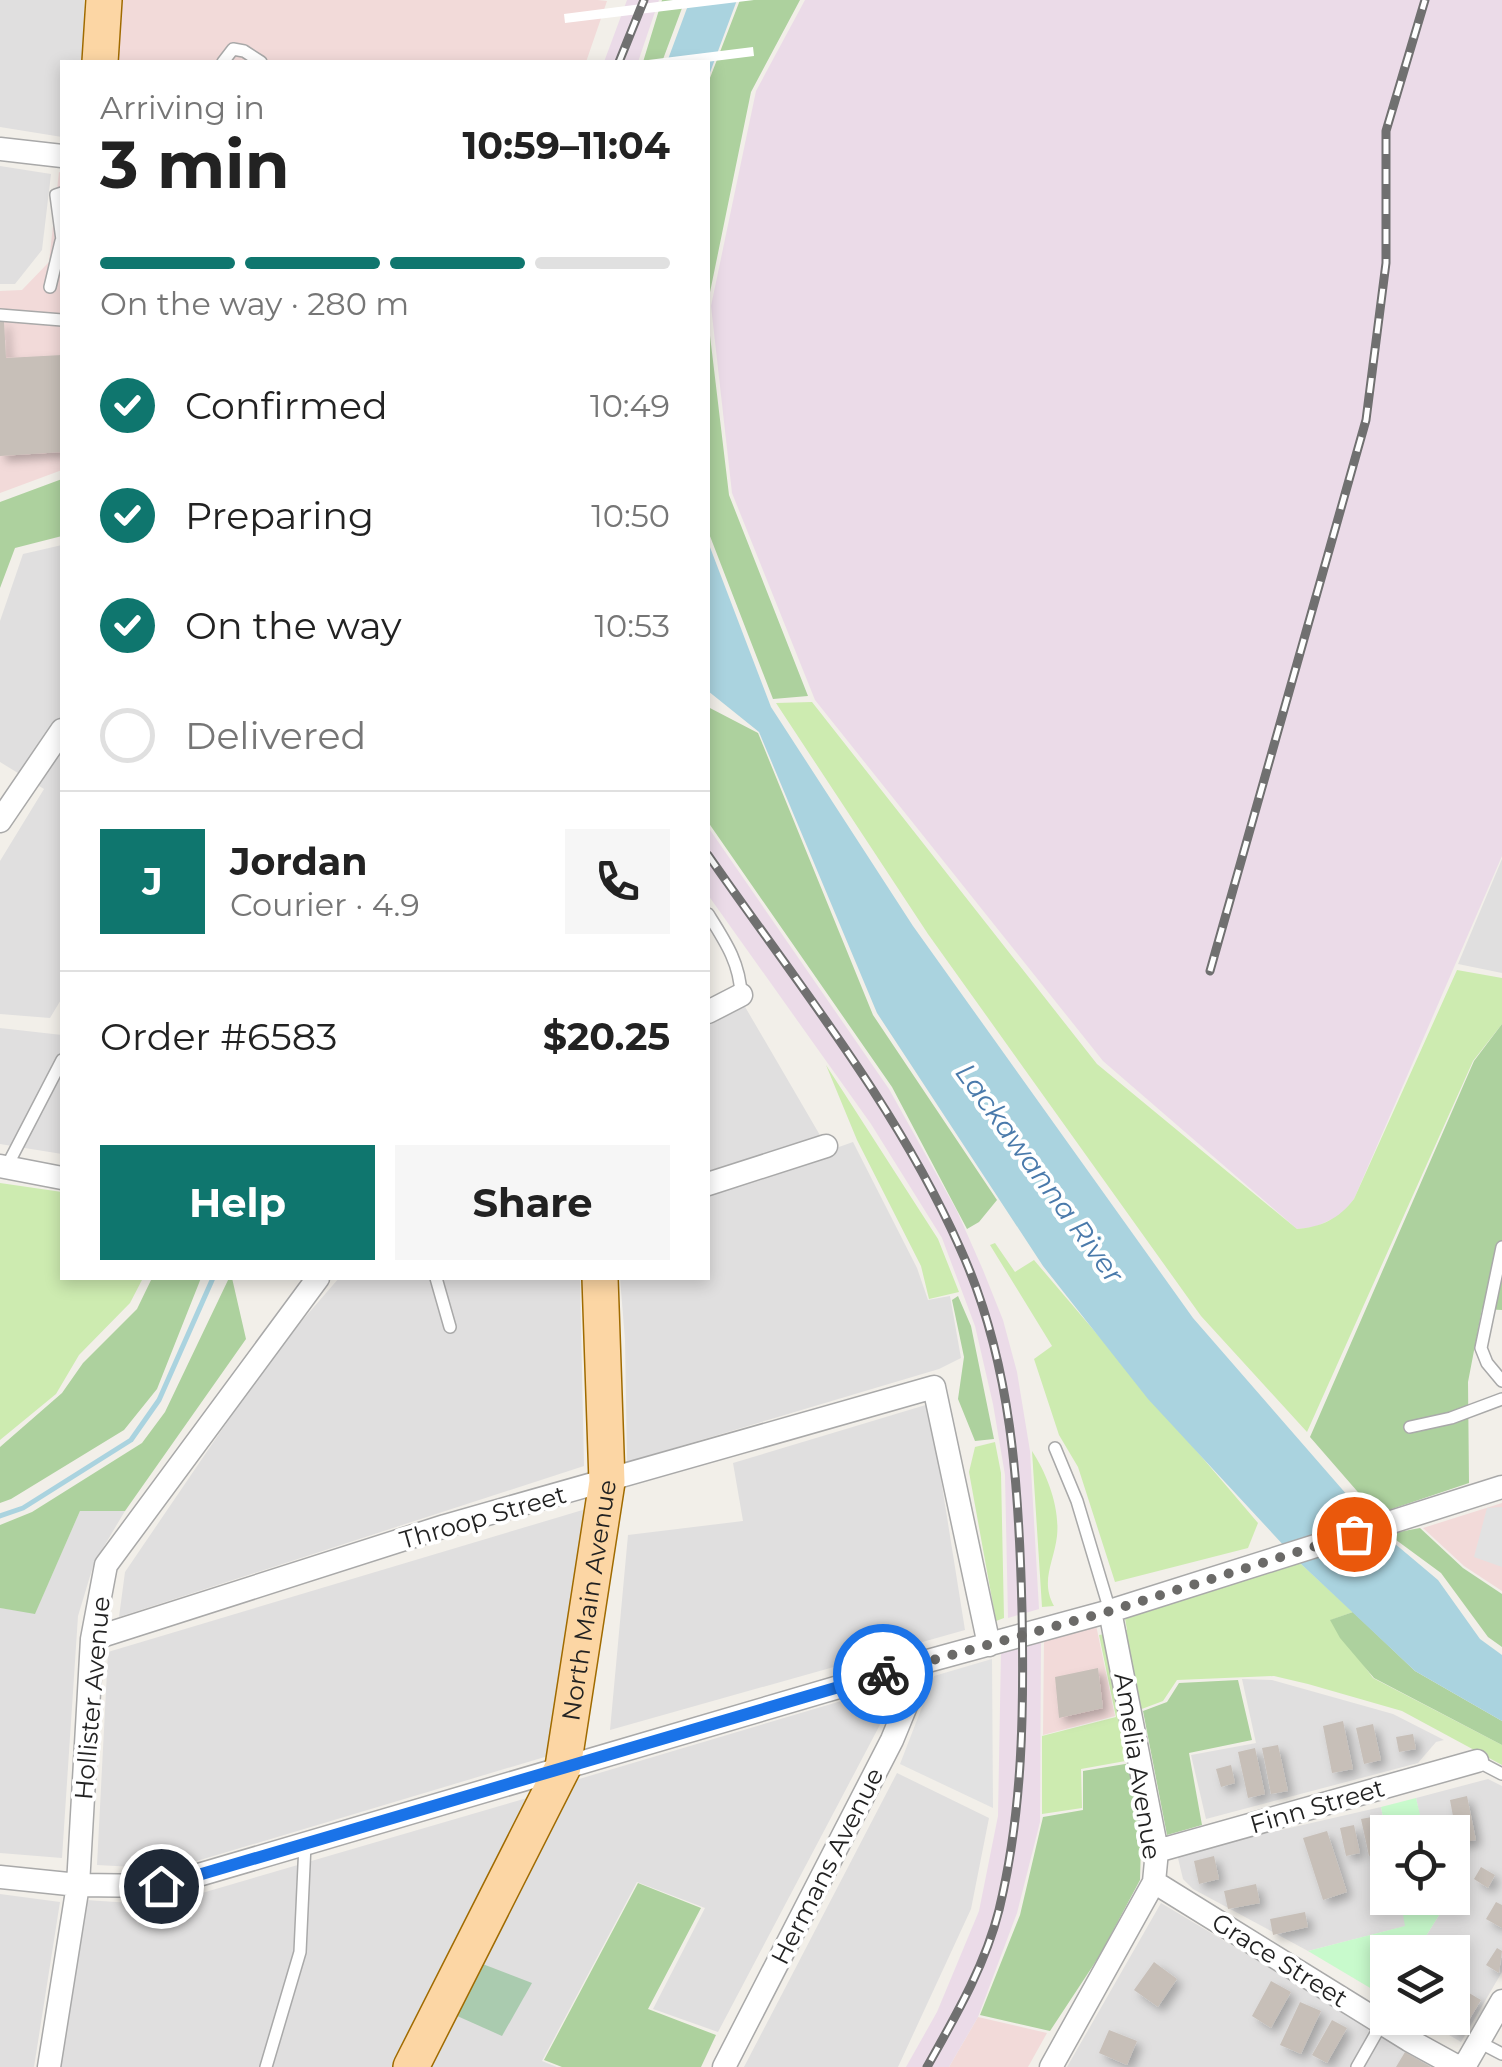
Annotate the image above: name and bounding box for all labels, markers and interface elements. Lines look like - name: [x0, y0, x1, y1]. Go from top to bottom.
- text: Arriving in: [100, 88, 265, 127]
- text: 10:59–11:04: [462, 122, 670, 169]
- text: 3 min: [100, 125, 290, 204]
- text: On the way · 280 m: [100, 284, 409, 323]
- icon: check: [100, 378, 155, 433]
- text: Confirmed: [185, 382, 388, 429]
- text: 10:49: [590, 386, 670, 425]
- icon: check: [100, 488, 155, 543]
- text: Preparing: [185, 492, 374, 539]
- text: 10:50: [591, 496, 670, 535]
- icon: check: [100, 598, 155, 653]
- text: On the way: [185, 602, 402, 649]
- text: 10:53: [594, 606, 670, 645]
- text: Delivered: [185, 712, 366, 759]
- button: phone: [565, 829, 670, 934]
- text: Jordan: [230, 838, 368, 885]
- text: J: [142, 858, 163, 905]
- text: Courier · 4.9: [230, 885, 420, 924]
- text: Order #6583: [100, 1013, 337, 1060]
- text: $20.25: [543, 1013, 670, 1060]
- water label: Lackawanna River: [949, 1056, 1132, 1290]
- button: Help: [100, 1145, 375, 1260]
- button: Share: [395, 1145, 670, 1260]
- street label: North Main Avenue: [555, 1478, 622, 1723]
- street label: Throop Street: [396, 1479, 570, 1555]
- pin: [1312, 1492, 1397, 1577]
- icon: bag: [1327, 1507, 1382, 1562]
- street label: Hollister Avenue: [68, 1595, 116, 1801]
- courier: [833, 1624, 933, 1724]
- icon: bike: [856, 1647, 911, 1702]
- street label: Amelia Avenue: [1108, 1670, 1168, 1862]
- street label: Hermans Avenue: [764, 1763, 890, 1969]
- street label: Finn Street: [1246, 1772, 1388, 1840]
- map controls: [1370, 1815, 1470, 2035]
- button: locate: [1370, 1815, 1470, 1915]
- pin: [119, 1844, 204, 1929]
- icon: home: [134, 1859, 189, 1914]
- street label: Grace Street: [1207, 1906, 1353, 2014]
- button: layers: [1370, 1935, 1470, 2035]

